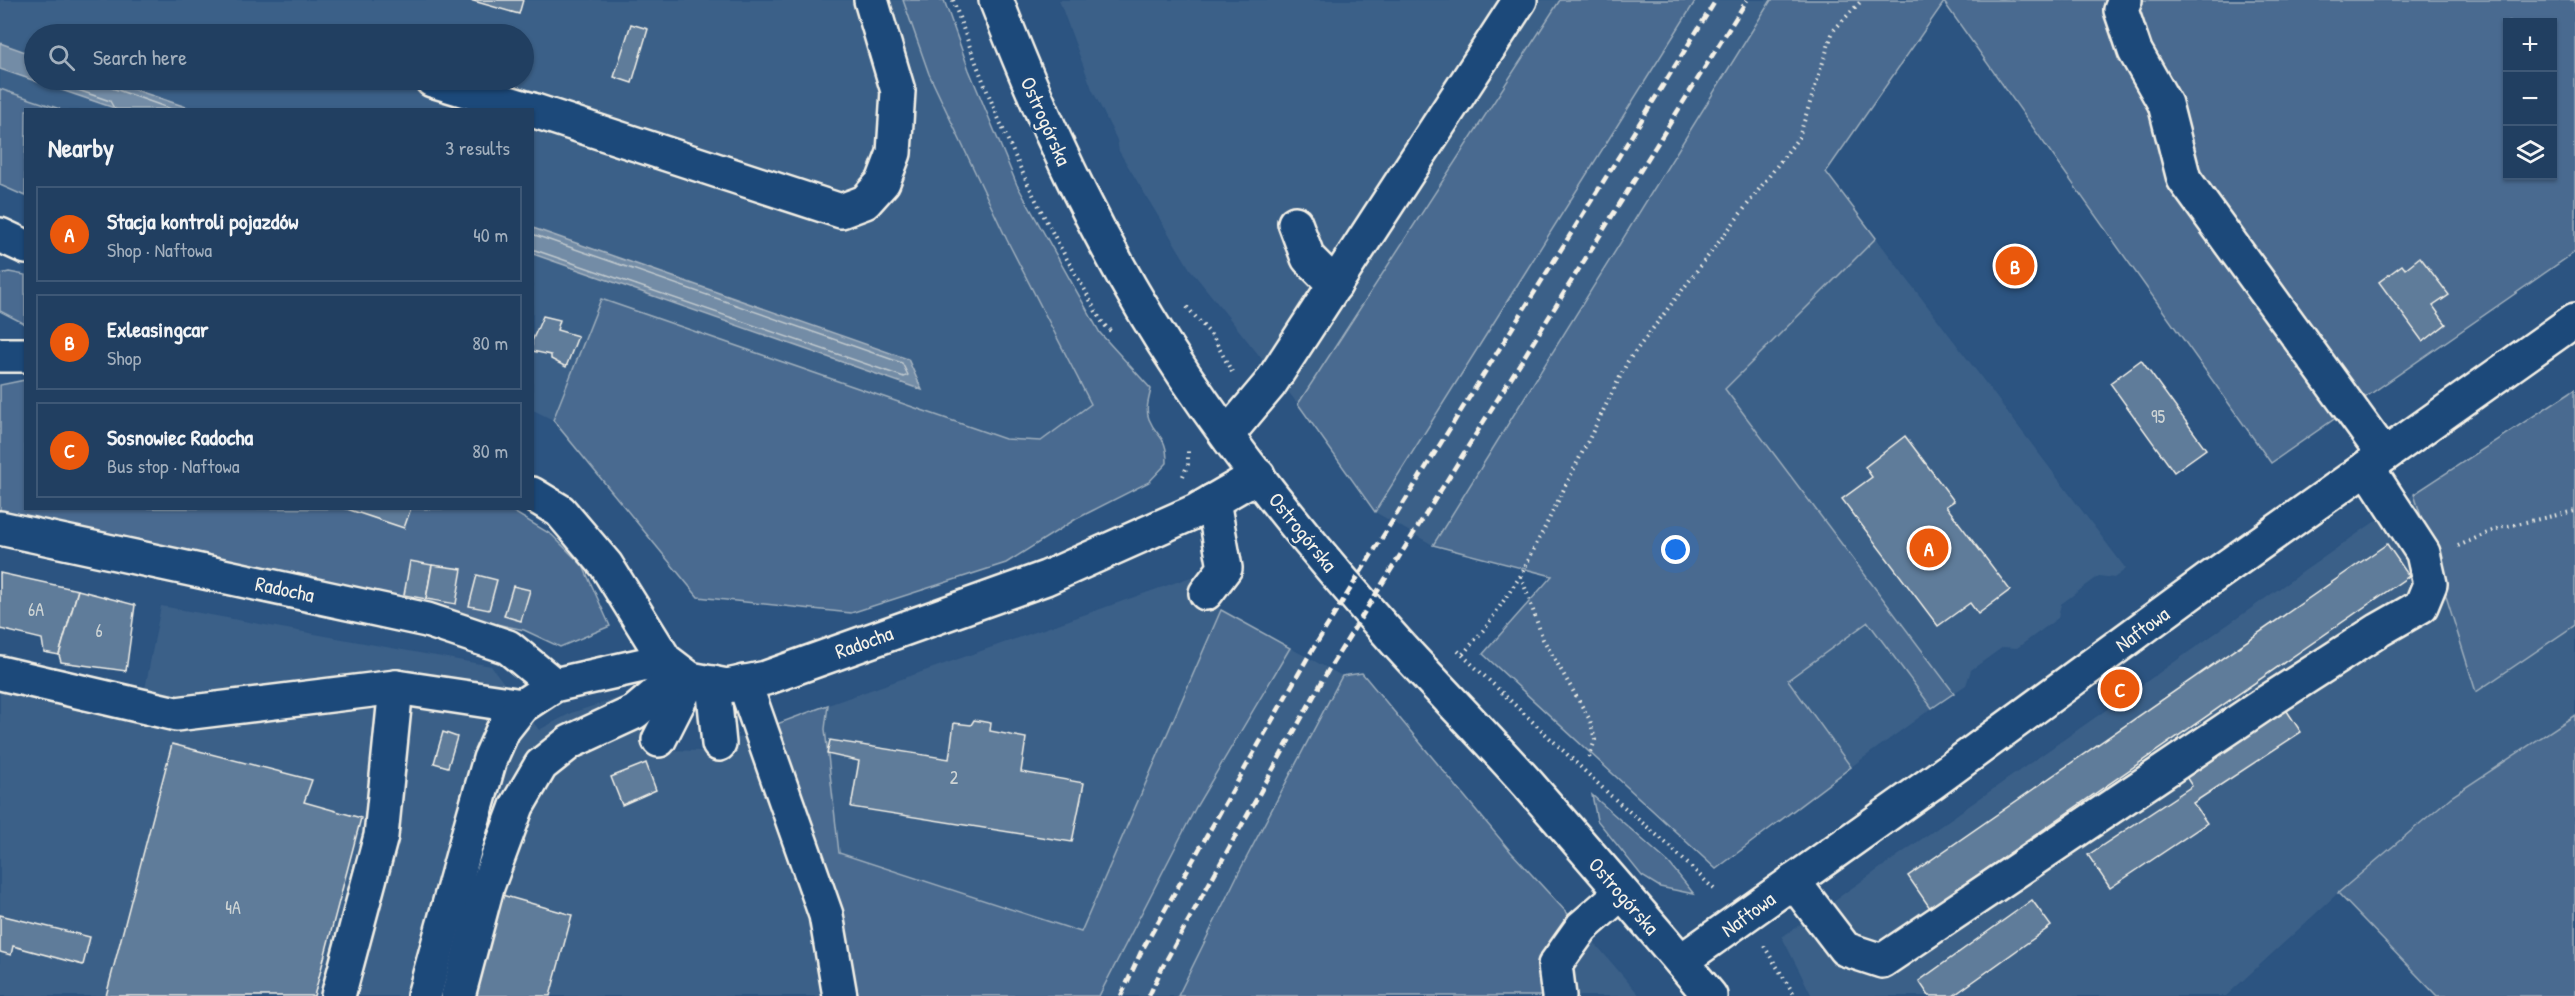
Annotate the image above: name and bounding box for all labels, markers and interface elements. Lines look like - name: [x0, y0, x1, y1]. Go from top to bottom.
- map controls: [2503, 18, 2557, 180]
- button: +: [2503, 18, 2557, 72]
- search box: [24, 24, 534, 90]
- icon: search: [45, 41, 78, 74]
- text: Search here: [93, 42, 187, 72]
- street label: Ostrogórska: [1014, 72, 1078, 170]
- button: −: [2503, 72, 2557, 126]
- button: layers: [2503, 126, 2557, 180]
- text: Nearby: [48, 130, 114, 165]
- text: 3 results: [445, 134, 510, 161]
- text: Stacja kontroli pojazdów: [107, 206, 299, 236]
- text: A: [65, 221, 74, 248]
- text: 40 m: [473, 221, 508, 248]
- text: Shop · Naftowa: [107, 236, 212, 263]
- pin: B: [1996, 244, 2034, 288]
- text: Exleasingcar: [107, 314, 209, 344]
- text: B: [64, 329, 75, 356]
- text: 80 m: [472, 329, 508, 356]
- text: Shop: [107, 344, 141, 371]
- house number: 95: [2151, 404, 2165, 429]
- text: Sosnowiec Radocha: [107, 422, 253, 452]
- text: C: [64, 437, 75, 464]
- text: 80 m: [472, 437, 508, 464]
- text: Bus stop · Naftowa: [107, 452, 240, 479]
- street label: Ostrogórska: [1262, 486, 1344, 578]
- pin: A: [1910, 526, 1948, 570]
- your location: [1661, 535, 1690, 564]
- street label: Radocha: [253, 569, 317, 609]
- house number: 6A: [28, 597, 44, 622]
- street label: Naftowa: [2109, 599, 2175, 659]
- house number: 6: [95, 618, 103, 643]
- street label: Radocha: [831, 618, 897, 666]
- pin: C: [2100, 666, 2140, 712]
- house number: 2: [950, 765, 959, 790]
- street label: Ostrogórska: [1582, 851, 1666, 941]
- street label: Naftowa: [1715, 884, 1781, 944]
- house number: 4A: [225, 895, 241, 920]

